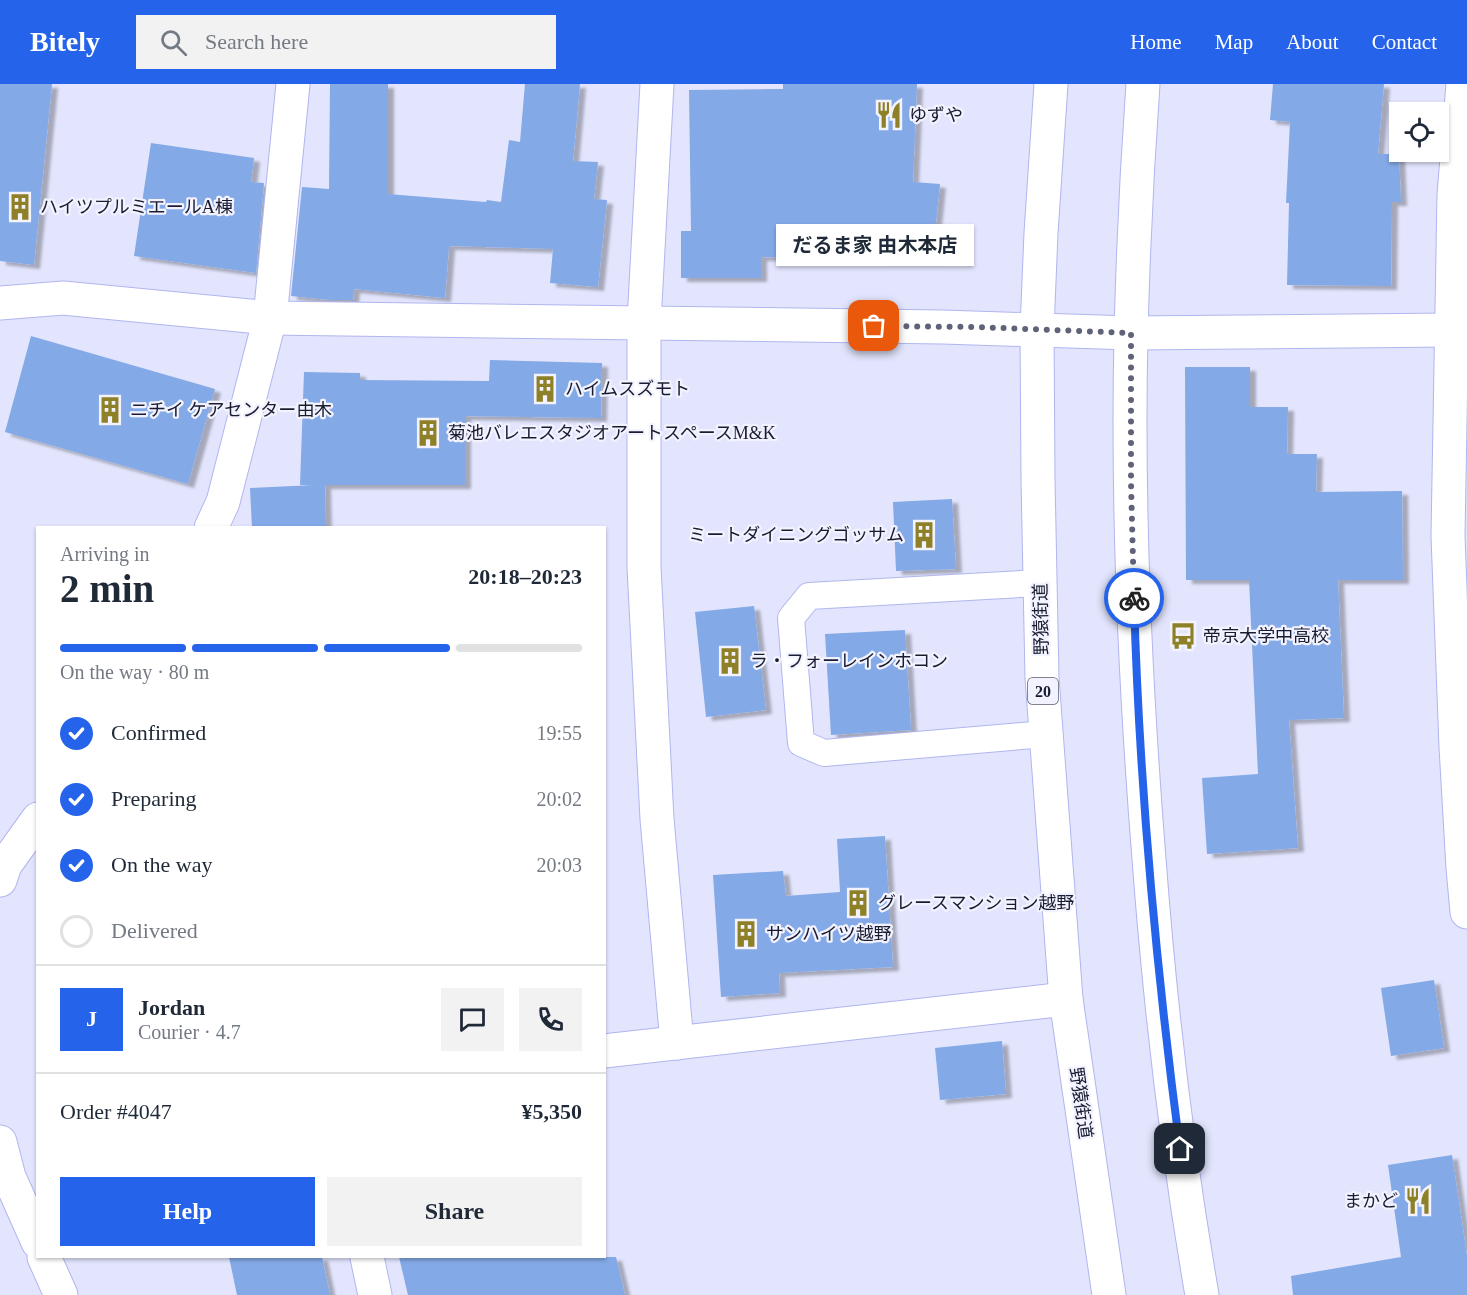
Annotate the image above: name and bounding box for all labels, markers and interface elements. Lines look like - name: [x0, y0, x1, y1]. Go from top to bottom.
- search box: [136, 15, 556, 69]
- text: Bitely: [30, 26, 100, 57]
- icon: search: [157, 26, 190, 59]
- text: Search here: [205, 29, 308, 54]
- text: Home: [1130, 30, 1182, 54]
- text: Map: [1215, 30, 1253, 54]
- text: About: [1286, 30, 1339, 54]
- text: Contact: [1372, 30, 1437, 54]
- restaurant icon: ゆずや: [874, 100, 904, 130]
- map controls: [1389, 102, 1449, 162]
- button: locate: [1389, 102, 1449, 162]
- place label: ゆずや: [909, 105, 963, 125]
- building icon: ハイツプルミエールA棟: [5, 192, 35, 222]
- place label: ハイツプルミエールA棟: [40, 197, 233, 217]
- callout: だるま家 由木本店: [775, 224, 973, 266]
- text: だるま家 由木本店: [793, 234, 958, 256]
- pin: [848, 300, 899, 351]
- icon: bag: [857, 309, 890, 342]
- building icon: ハイムスズモト: [530, 374, 560, 404]
- place label: ハイムスズモト: [565, 379, 690, 399]
- building icon: ニチイ ケアセンター由木: [95, 395, 125, 425]
- place label: ニチイ ケアセンター由木: [130, 400, 332, 420]
- building icon: 菊池バレエスタジオアートスペースM&K: [413, 418, 443, 448]
- place label: 菊池バレエスタジオアートスペースM&K: [448, 423, 776, 443]
- building icon: ミートダイニングゴッサム: [909, 520, 939, 550]
- place label: ミートダイニングゴッサム: [688, 525, 904, 545]
- text: Arriving in: [60, 543, 149, 565]
- text: 20:18–20:23: [468, 564, 582, 589]
- text: 2 min: [60, 567, 154, 610]
- courier: [1104, 568, 1164, 628]
- icon: bike: [1118, 582, 1151, 615]
- street label: 野猿街道: [1030, 583, 1052, 655]
- bus stop icon: 帝京大学中高校: [1168, 621, 1198, 651]
- place label: 帝京大学中高校: [1203, 626, 1329, 646]
- building icon: ラ・フォーレインホコン: [715, 646, 745, 676]
- place label: ラ・フォーレインホコン: [750, 651, 948, 671]
- text: On the way · 80 m: [60, 661, 209, 683]
- road number: 20: [1028, 678, 1058, 704]
- icon: check: [60, 717, 93, 750]
- text: Confirmed: [111, 720, 206, 745]
- text: 19:55: [536, 722, 582, 744]
- icon: check: [60, 783, 93, 816]
- text: Preparing: [111, 786, 197, 811]
- text: 20:02: [536, 788, 582, 810]
- icon: check: [60, 849, 93, 882]
- text: On the way: [111, 852, 212, 877]
- text: 20:03: [536, 854, 582, 876]
- building icon: グレースマンション越野: [843, 888, 873, 918]
- place label: グレースマンション越野: [878, 893, 1075, 913]
- text: Delivered: [111, 918, 198, 943]
- building icon: サンハイツ越野: [731, 919, 761, 949]
- place label: サンハイツ越野: [766, 924, 892, 944]
- button: chat: [441, 988, 504, 1051]
- button: phone: [519, 988, 582, 1051]
- text: Jordan: [138, 995, 205, 1020]
- text: J: [86, 1006, 97, 1031]
- text: Courier · 4.7: [138, 1021, 241, 1043]
- street label: 野猿街道: [1066, 1066, 1096, 1140]
- text: Order #4047: [60, 1099, 172, 1124]
- text: ¥5,350: [522, 1099, 582, 1124]
- pin: [1154, 1123, 1205, 1174]
- icon: home: [1163, 1132, 1196, 1165]
- button: Help: [60, 1177, 315, 1246]
- button: Share: [327, 1177, 582, 1246]
- restaurant icon: まかど: [1403, 1186, 1433, 1216]
- place label: まかど: [1344, 1191, 1398, 1211]

